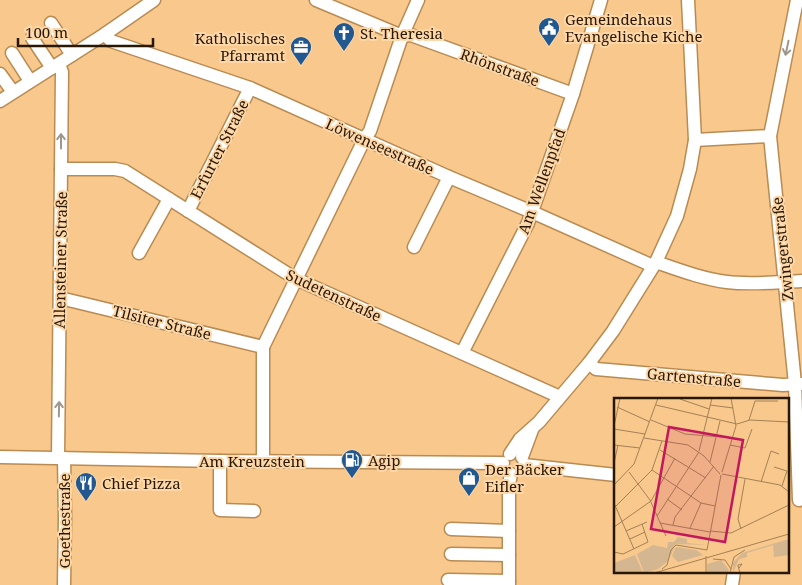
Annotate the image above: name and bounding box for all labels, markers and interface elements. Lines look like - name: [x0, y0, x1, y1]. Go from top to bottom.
- place label: Gemeindehaus Evangelische Kiche: [565, 9, 703, 46]
- scale bar: [18, 15, 152, 47]
- public building icon: Gemeindehaus Evangelische Kiche: [537, 16, 561, 47]
- church icon: St. Theresia: [332, 21, 356, 52]
- text: 100 m: [25, 22, 68, 42]
- place label: St. Theresia: [360, 23, 443, 43]
- place label: Katholisches Pfarramt: [195, 28, 285, 65]
- office icon: Katholisches Pfarramt: [289, 35, 313, 66]
- one-way arrow: [782, 39, 791, 55]
- street label: Rhönstraße: [458, 43, 542, 91]
- street label: Erfurter Straße: [185, 96, 253, 202]
- street label: Löwenseestraße: [323, 113, 437, 179]
- street label: Am Wellenpfad: [513, 125, 569, 237]
- one-way arrow: [57, 134, 66, 150]
- street label: Allensteiner Straße: [49, 191, 71, 329]
- street label: Zwingerstraße: [767, 196, 797, 302]
- street label: Sudetenstraße: [283, 264, 385, 326]
- street label: Tilsiter Straße: [111, 300, 213, 344]
- street label: Gartenstraße: [646, 363, 742, 391]
- inset map: [614, 398, 790, 572]
- one-way arrow: [54, 401, 64, 418]
- fuel station icon: Agip: [340, 448, 364, 479]
- place label: Agip: [368, 450, 400, 470]
- street label: Am Kreuzstein: [199, 451, 305, 471]
- place label: Der Bäcker Eifler: [485, 459, 564, 496]
- shop icon: Der Bäcker Eifler: [457, 466, 481, 497]
- restaurant icon: Chief Pizza: [74, 471, 98, 502]
- street label: Goethestraße: [54, 473, 74, 569]
- place label: Chief Pizza: [102, 473, 181, 493]

